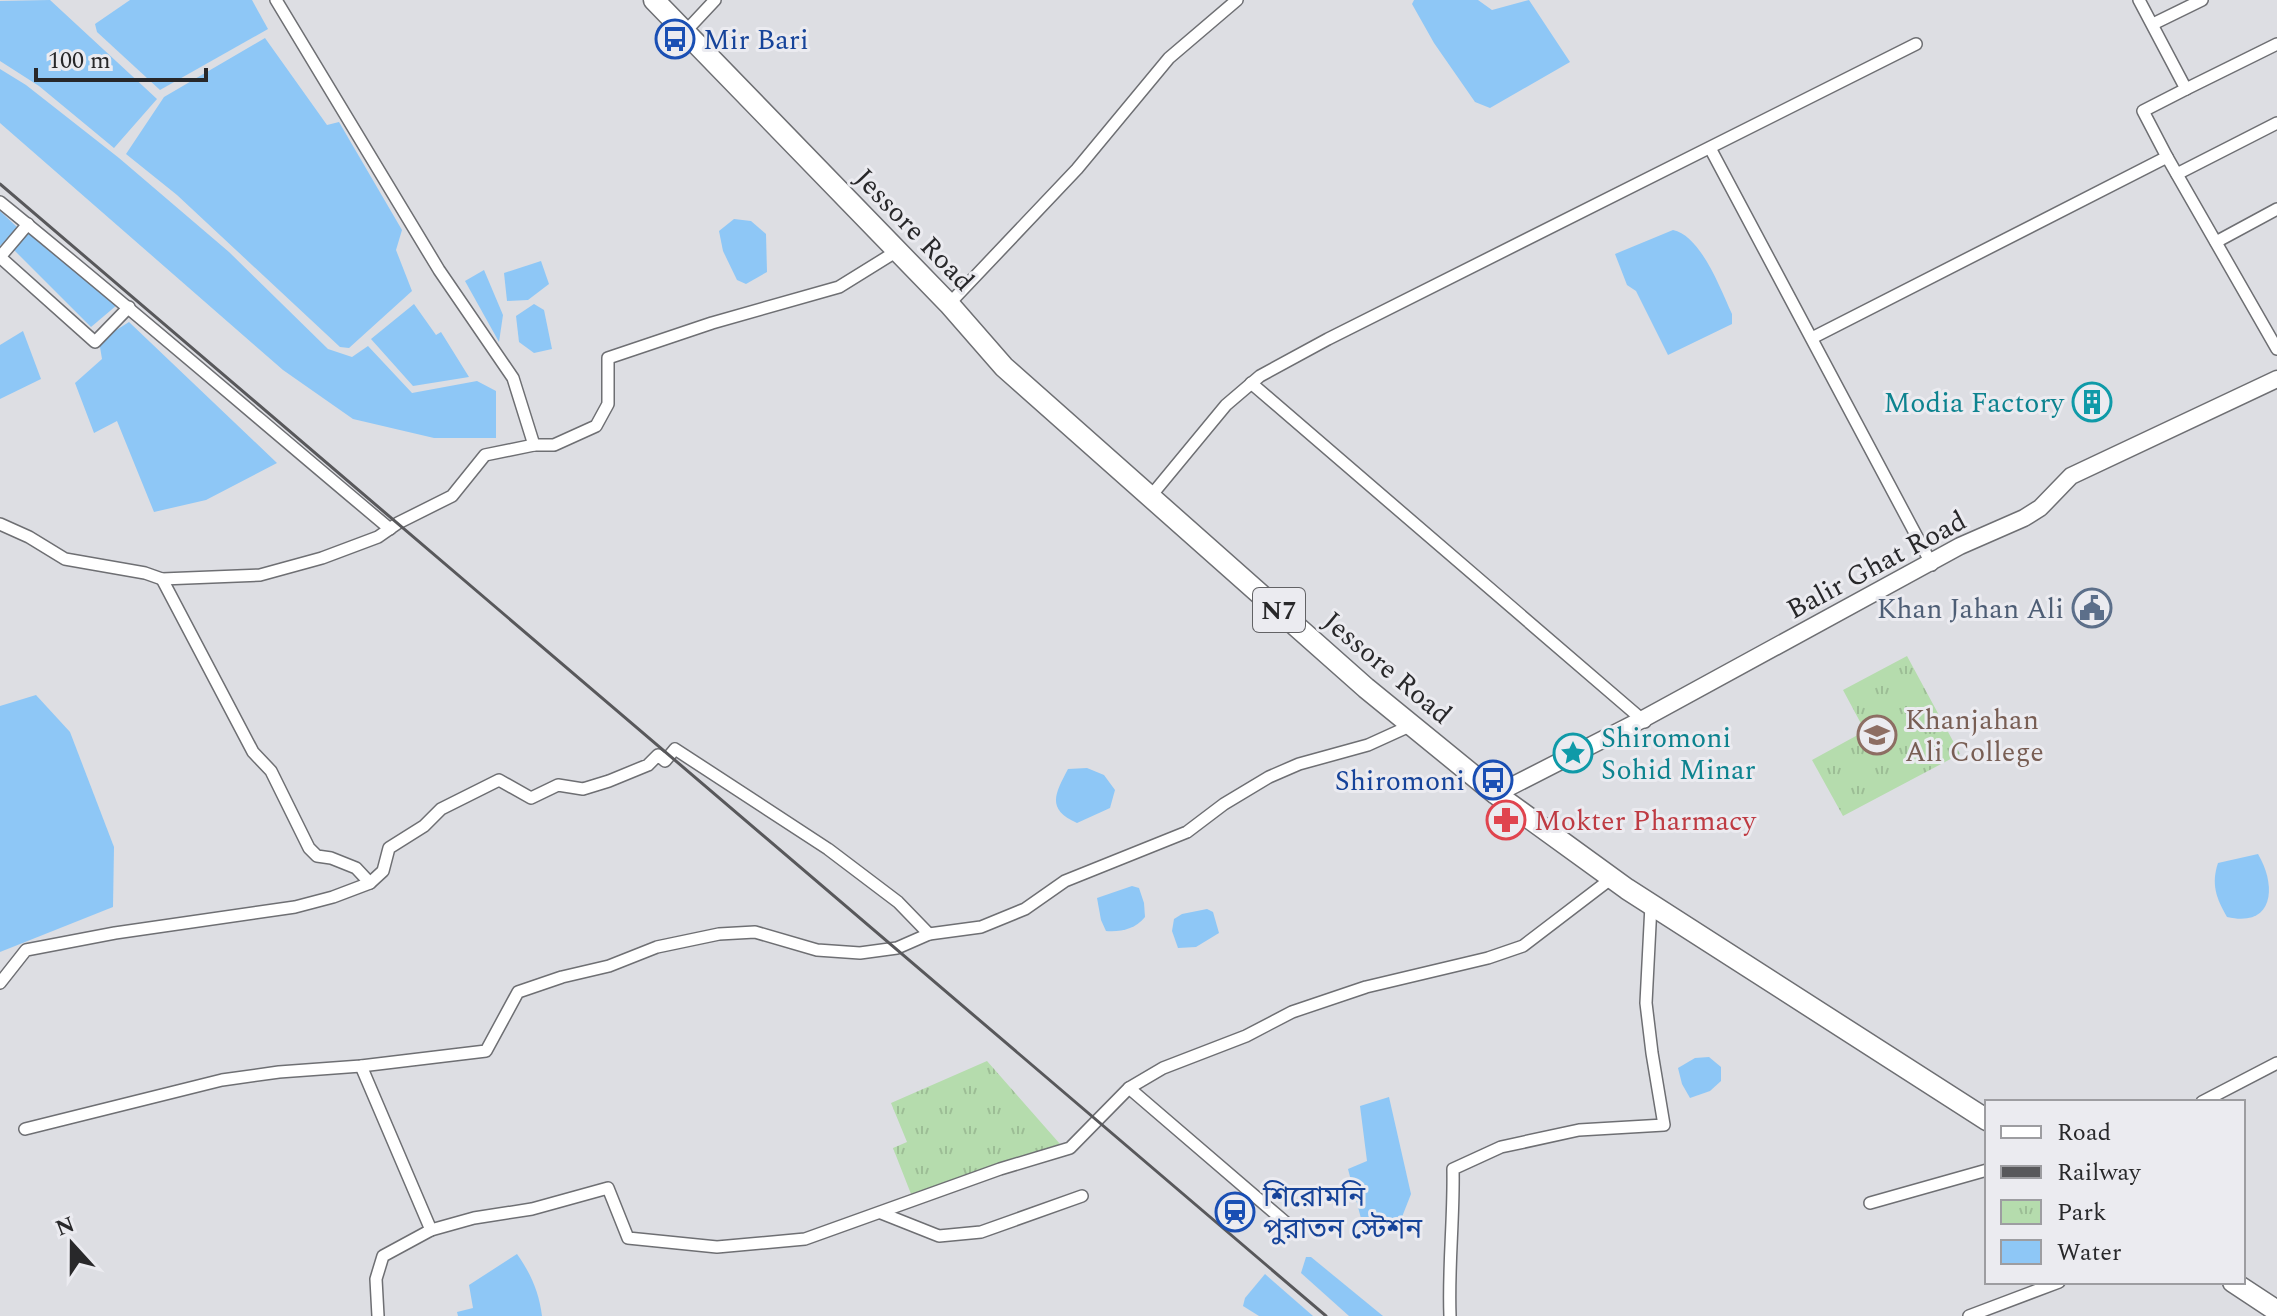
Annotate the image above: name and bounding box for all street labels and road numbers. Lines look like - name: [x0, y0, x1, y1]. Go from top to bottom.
- street label: Jessore Road: [844, 158, 984, 302]
- street label: Balir Ghat Road: [1779, 500, 1974, 631]
- road number: N7: [1253, 588, 1305, 632]
- street label: Jessore Road: [1313, 601, 1461, 735]

